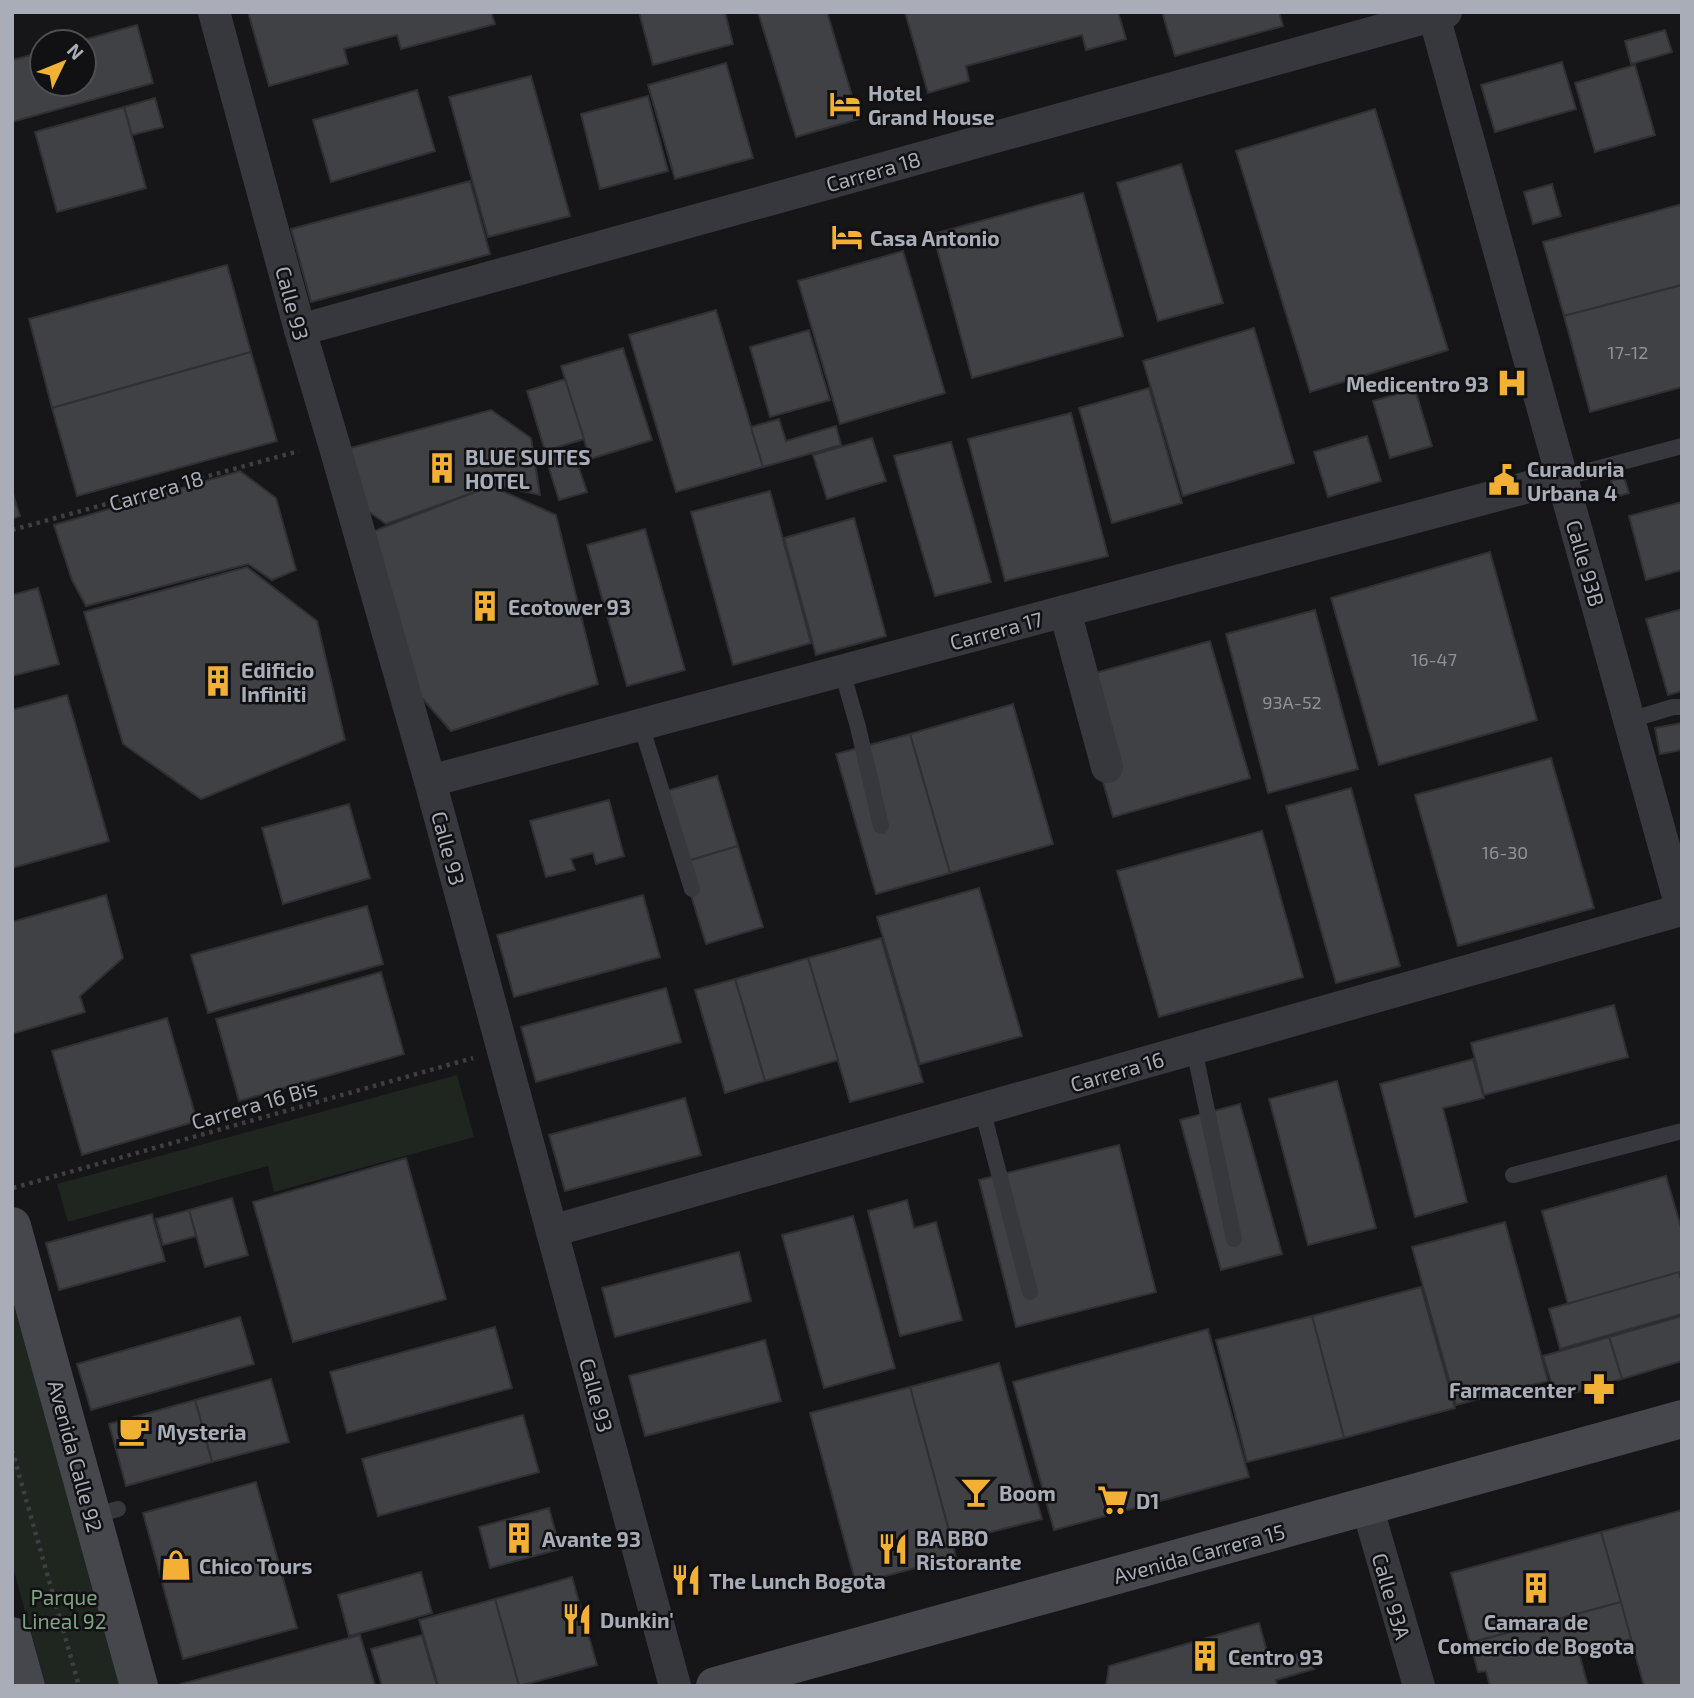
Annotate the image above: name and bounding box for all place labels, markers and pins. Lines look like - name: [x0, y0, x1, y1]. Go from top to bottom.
- place label: Hotel Grand House: [868, 80, 995, 129]
- hotel icon: Hotel Grand House: [828, 87, 862, 121]
- hotel icon: Casa Antonio: [830, 220, 864, 254]
- place label: Casa Antonio: [870, 225, 1000, 250]
- hospital icon: Medicentro 93: [1495, 366, 1529, 400]
- place label: Medicentro 93: [1346, 371, 1489, 396]
- place label: BLUE SUITES HOTEL: [465, 444, 590, 493]
- building icon: BLUE SUITES HOTEL: [425, 451, 459, 485]
- place label: Curaduria Urbana 4: [1527, 456, 1624, 505]
- public building icon: Curaduria Urbana 4: [1487, 463, 1521, 497]
- building icon: Ecotower 93: [468, 589, 502, 623]
- place label: Ecotower 93: [508, 594, 631, 619]
- place label: Edificio Infiniti: [241, 657, 314, 706]
- building icon: Edificio Infiniti: [201, 664, 235, 698]
- pharmacy icon: Farmacenter: [1582, 1372, 1616, 1406]
- place label: Farmacenter: [1449, 1377, 1576, 1402]
- cafe icon: Mysteria: [117, 1414, 151, 1448]
- place label: Mysteria: [157, 1419, 246, 1445]
- bar icon: Boom: [959, 1475, 993, 1509]
- place label: Boom: [999, 1480, 1056, 1505]
- supermarket icon: D1: [1096, 1483, 1130, 1517]
- place label: D1: [1136, 1488, 1159, 1513]
- building icon: Avante 93: [502, 1521, 536, 1555]
- place label: BA BBO Ristorante: [916, 1525, 1022, 1574]
- place label: Avante 93: [542, 1526, 641, 1551]
- restaurant icon: BA BBO Ristorante: [876, 1532, 910, 1566]
- shop icon: Chico Tours: [159, 1548, 193, 1582]
- place label: Chico Tours: [199, 1553, 312, 1578]
- restaurant icon: The Lunch Bogota: [669, 1563, 703, 1597]
- place label: The Lunch Bogota: [709, 1568, 886, 1593]
- building icon: Camara de Comercio de Bogota: [1519, 1571, 1553, 1605]
- restaurant icon: Dunkin': [560, 1602, 594, 1636]
- place label: Dunkin': [600, 1607, 674, 1632]
- place label: Camara de Comercio de Bogota: [1437, 1609, 1635, 1658]
- building icon: Centro 93: [1188, 1639, 1222, 1673]
- place label: Centro 93: [1228, 1644, 1323, 1669]

